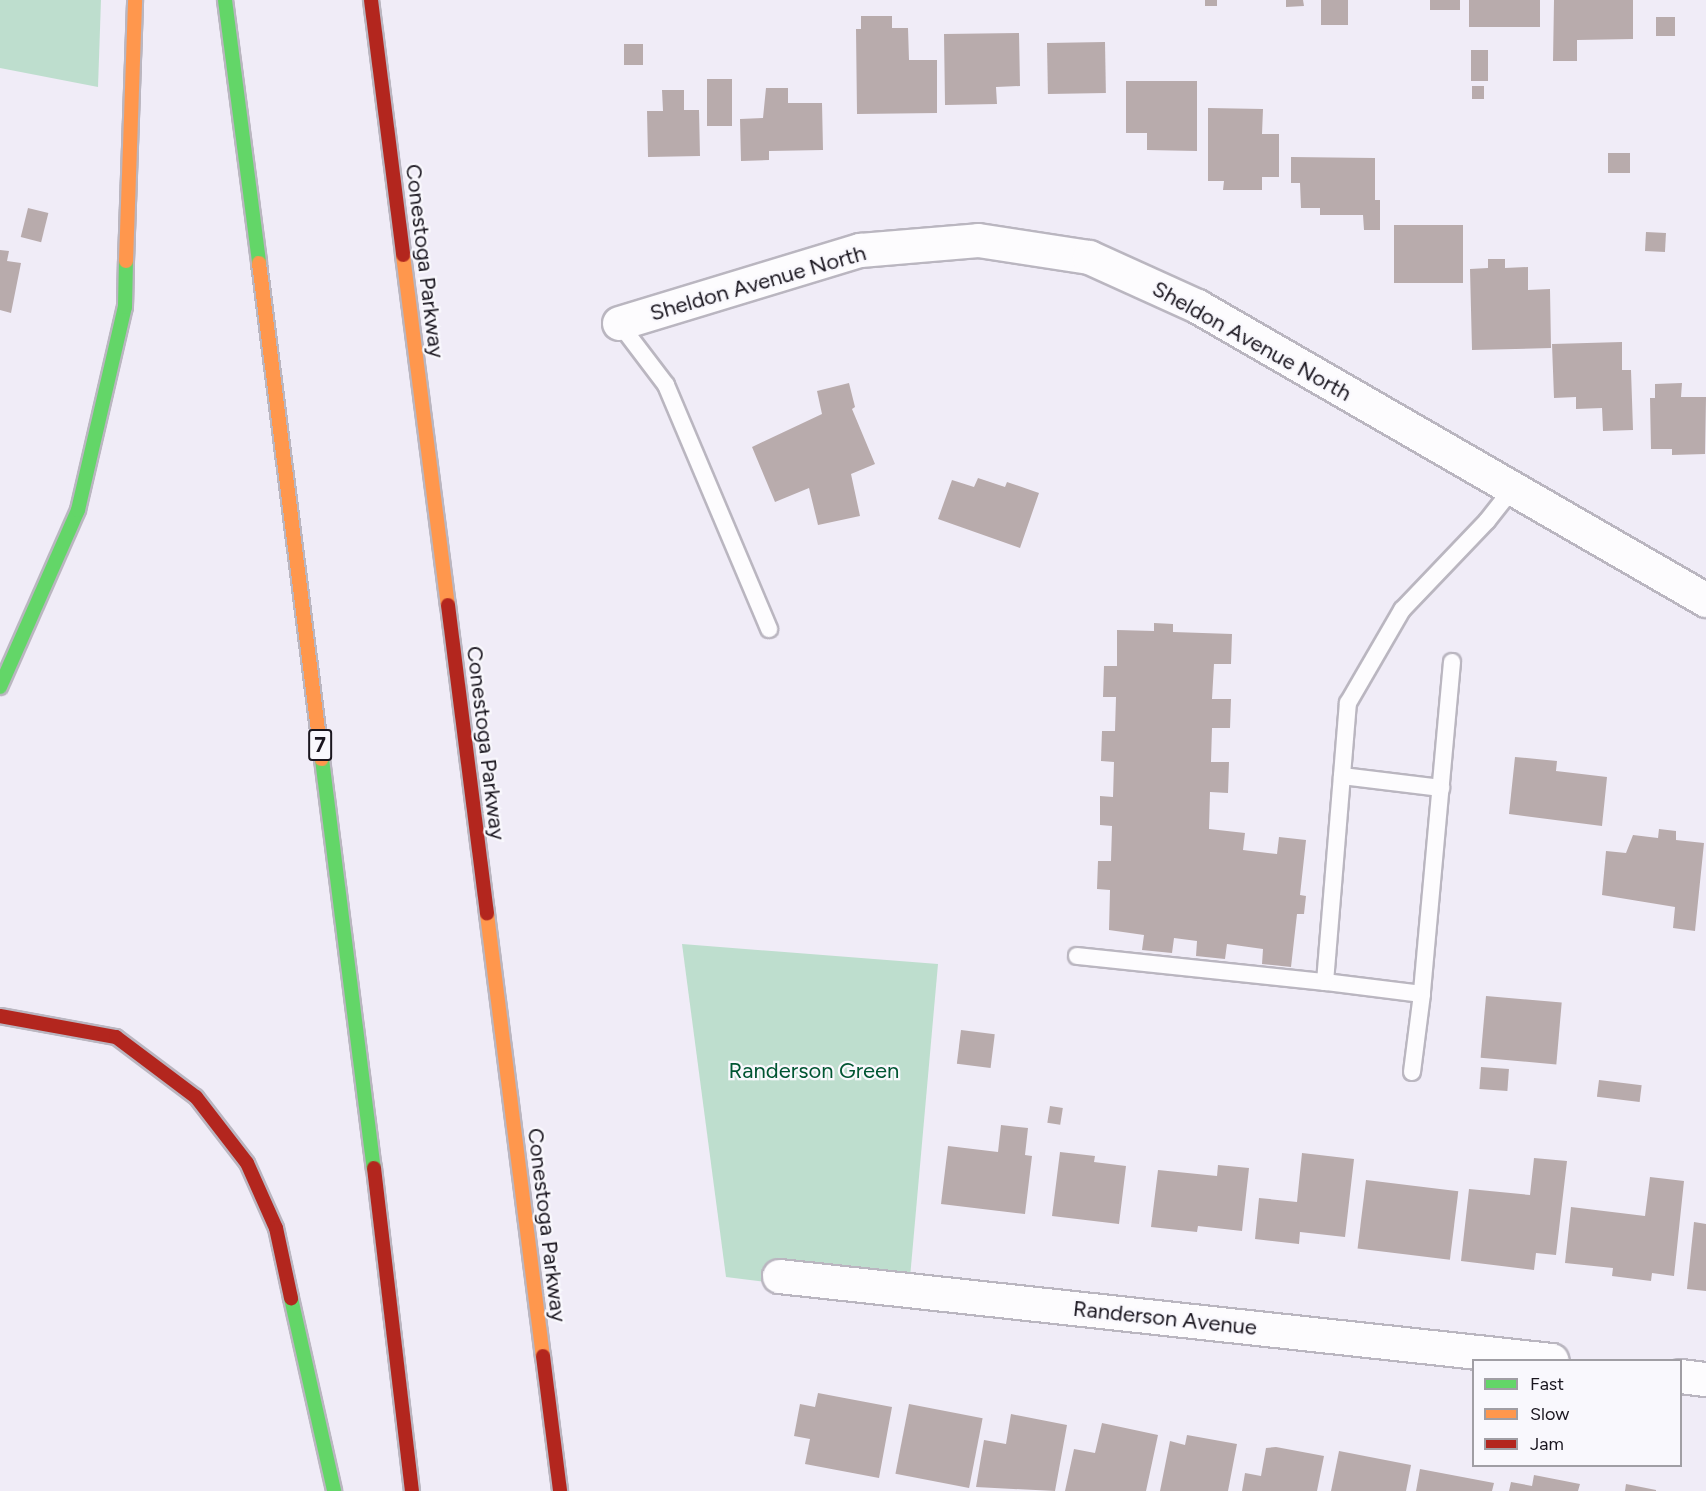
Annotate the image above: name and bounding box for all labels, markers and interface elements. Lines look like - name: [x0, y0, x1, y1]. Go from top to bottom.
- street label: Conestoga Parkway: [400, 163, 450, 359]
- street label: Sheldon Avenue North: [647, 239, 869, 327]
- street label: Sheldon Avenue North: [1148, 275, 1356, 407]
- street label: Conestoga Parkway: [461, 645, 511, 841]
- road number: 7: [308, 727, 332, 763]
- park label: Randerson Green: [729, 1058, 899, 1084]
- street label: Conestoga Parkway: [522, 1127, 572, 1323]
- street label: Randerson Avenue: [1072, 1295, 1258, 1341]
- legend: [1472, 1359, 1682, 1467]
- text: Fast: [1530, 1373, 1564, 1395]
- text: Slow: [1530, 1403, 1569, 1425]
- text: Jam: [1530, 1433, 1564, 1455]

